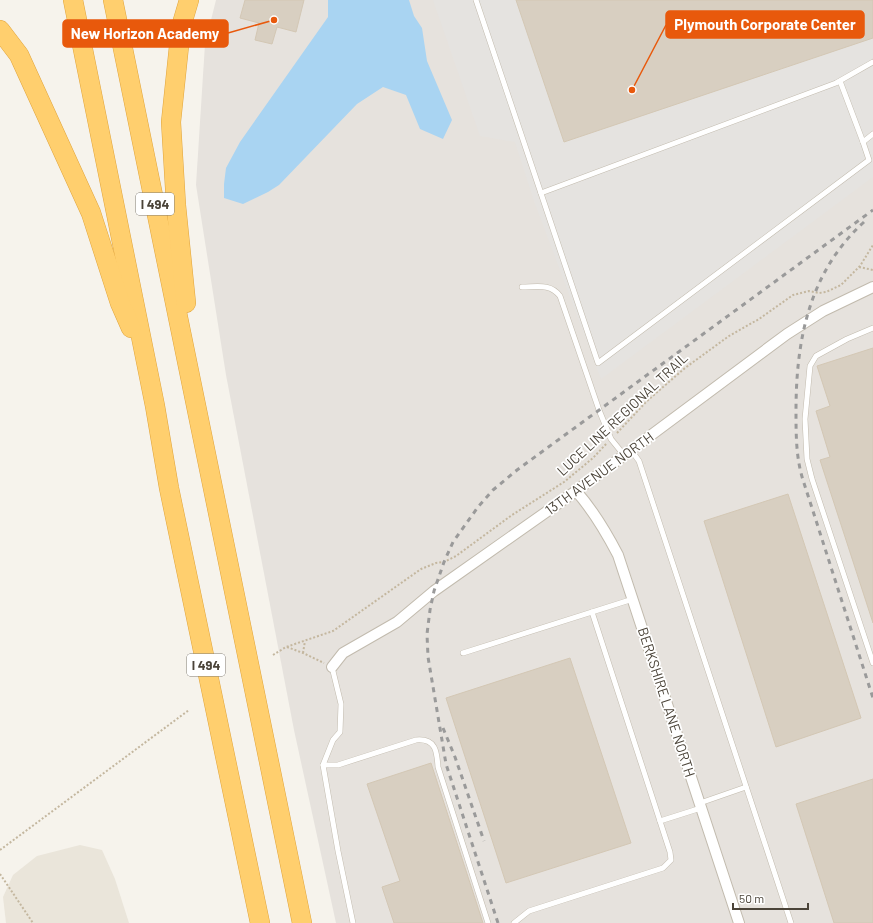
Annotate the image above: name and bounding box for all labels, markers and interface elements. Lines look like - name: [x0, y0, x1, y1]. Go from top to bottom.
- callout: Plymouth Corporate Center: [666, 11, 864, 38]
- text: Plymouth Corporate Center: [674, 15, 856, 33]
- callout: New Horizon Academy: [63, 20, 228, 47]
- text: New Horizon Academy: [71, 24, 220, 42]
- road number: I 494: [136, 193, 174, 215]
- street label: LUCE LINE REGIONAL TRAIL: [553, 349, 691, 479]
- street label: 13TH AVENUE NORTH: [541, 428, 657, 518]
- street label: BERKSHIRE LANE NORTH: [635, 625, 699, 779]
- road number: I 494: [187, 654, 225, 676]
- scale bar: [733, 885, 808, 911]
- text: 50 m: [739, 891, 764, 905]

